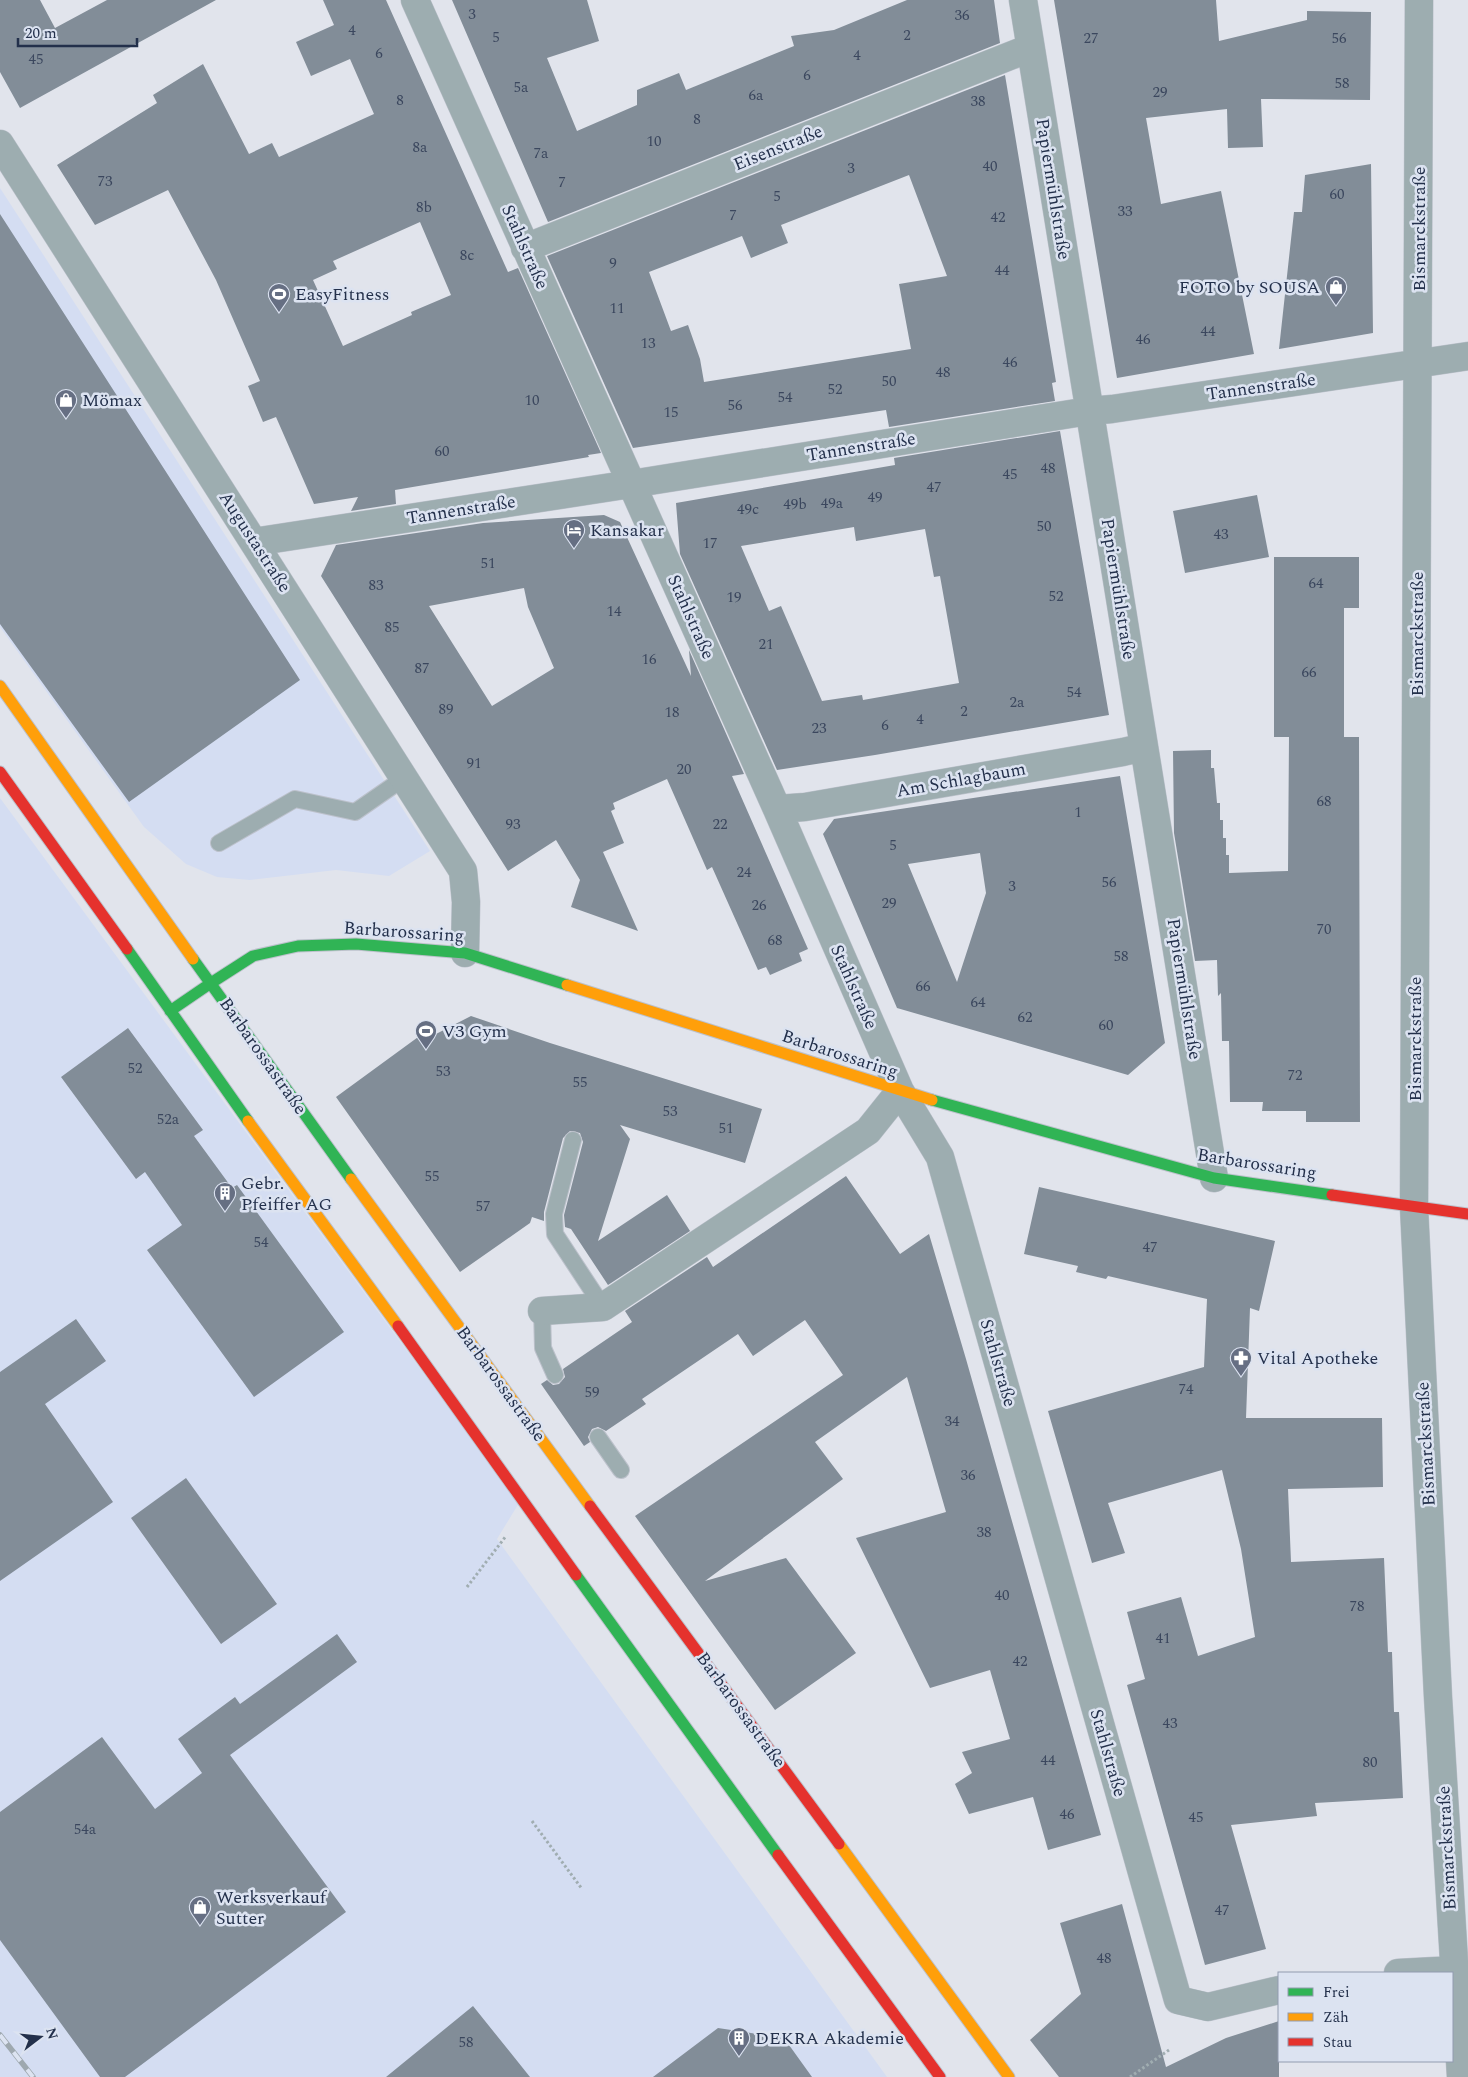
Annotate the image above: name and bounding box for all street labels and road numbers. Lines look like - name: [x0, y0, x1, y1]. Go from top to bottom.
- street label: Papiermühlstraße: [1028, 116, 1078, 262]
- street label: Eisenstraße: [729, 118, 827, 178]
- street label: Bismarckstraße: [1406, 167, 1433, 291]
- street label: Stahlstraße: [494, 200, 556, 294]
- street label: Tannenstraße: [1205, 366, 1317, 408]
- street label: Tannenstraße: [804, 425, 918, 469]
- street label: Augustastraße: [212, 486, 298, 598]
- street label: Tannenstraße: [404, 488, 518, 532]
- street label: Papiermühlstraße: [1093, 516, 1143, 662]
- street label: Stahlstraße: [660, 570, 722, 664]
- street label: Bismarckstraße: [1404, 572, 1431, 696]
- street label: Am Schlagbaum: [894, 755, 1028, 805]
- street label: Barbarossaring: [343, 914, 465, 950]
- street label: Papiermühlstraße: [1159, 916, 1209, 1062]
- street label: Stahlstraße: [823, 940, 885, 1034]
- street label: Bismarckstraße: [1402, 977, 1429, 1101]
- street label: Barbarossastraße: [212, 992, 314, 1120]
- street label: Barbarossaring: [778, 1022, 902, 1086]
- street label: Barbarossaring: [1195, 1141, 1319, 1187]
- street label: Stahlstraße: [973, 1316, 1023, 1410]
- street label: Barbarossastraße: [450, 1320, 552, 1448]
- street label: Bismarckstraße: [1409, 1381, 1443, 1507]
- street label: Barbarossastraße: [690, 1646, 792, 1774]
- street label: Stahlstraße: [1083, 1706, 1133, 1800]
- street label: Bismarckstraße: [1430, 1785, 1464, 1911]

